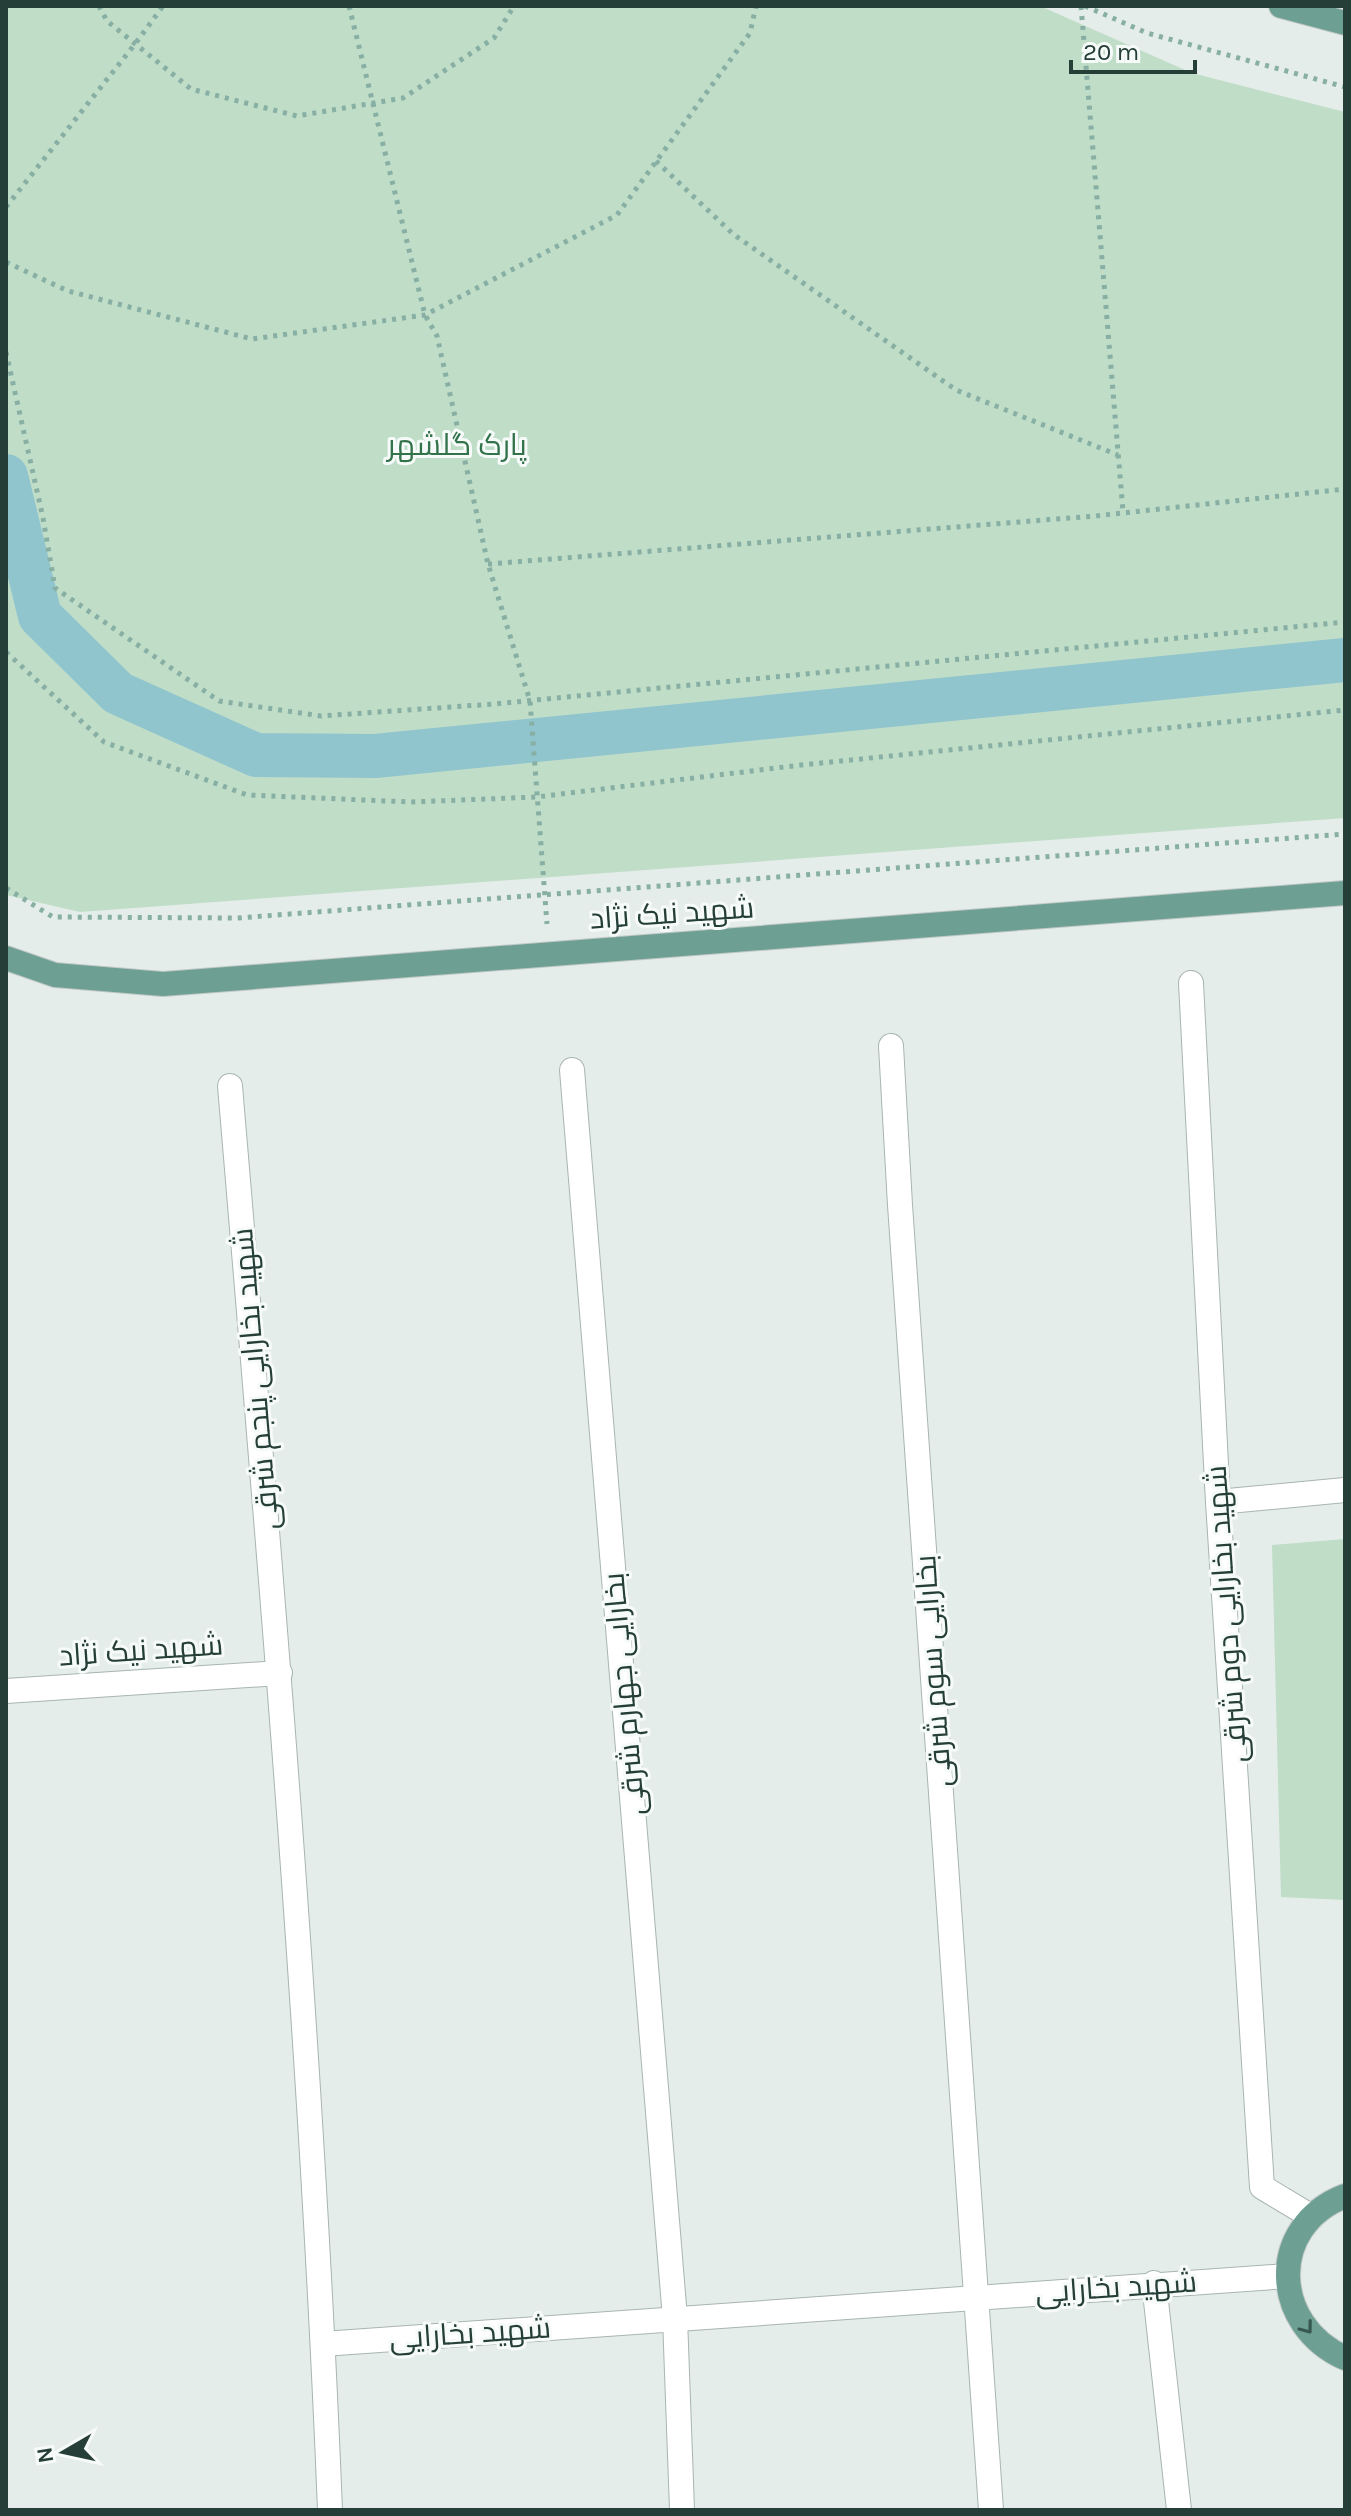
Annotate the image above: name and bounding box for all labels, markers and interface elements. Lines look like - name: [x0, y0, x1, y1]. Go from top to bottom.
- scale bar: [1071, 24, 1195, 74]
- text: 20 m: [1083, 38, 1139, 66]
- park label: پارک گلشهر: [385, 427, 527, 464]
- street label: شهید نیک نژاد: [589, 889, 755, 937]
- street label: شهید بخارایی پنجم شرقی: [224, 1226, 288, 1532]
- street label: شهید بخارایی دوم شرقی: [1198, 1464, 1256, 1764]
- street label: بخارایی سوم شرقی: [907, 1554, 961, 1788]
- street label: بخارایی جهارم شرقی: [595, 1571, 655, 1817]
- street label: شهید نیک نژاد: [58, 1626, 224, 1674]
- street label: شهید بخارایی: [1034, 2263, 1198, 2311]
- street label: شهید بخارایی: [388, 2309, 552, 2357]
- one-way arrow: [1298, 2319, 1312, 2334]
- north arrow: [24, 2412, 104, 2492]
- text: N: [31, 2445, 59, 2465]

